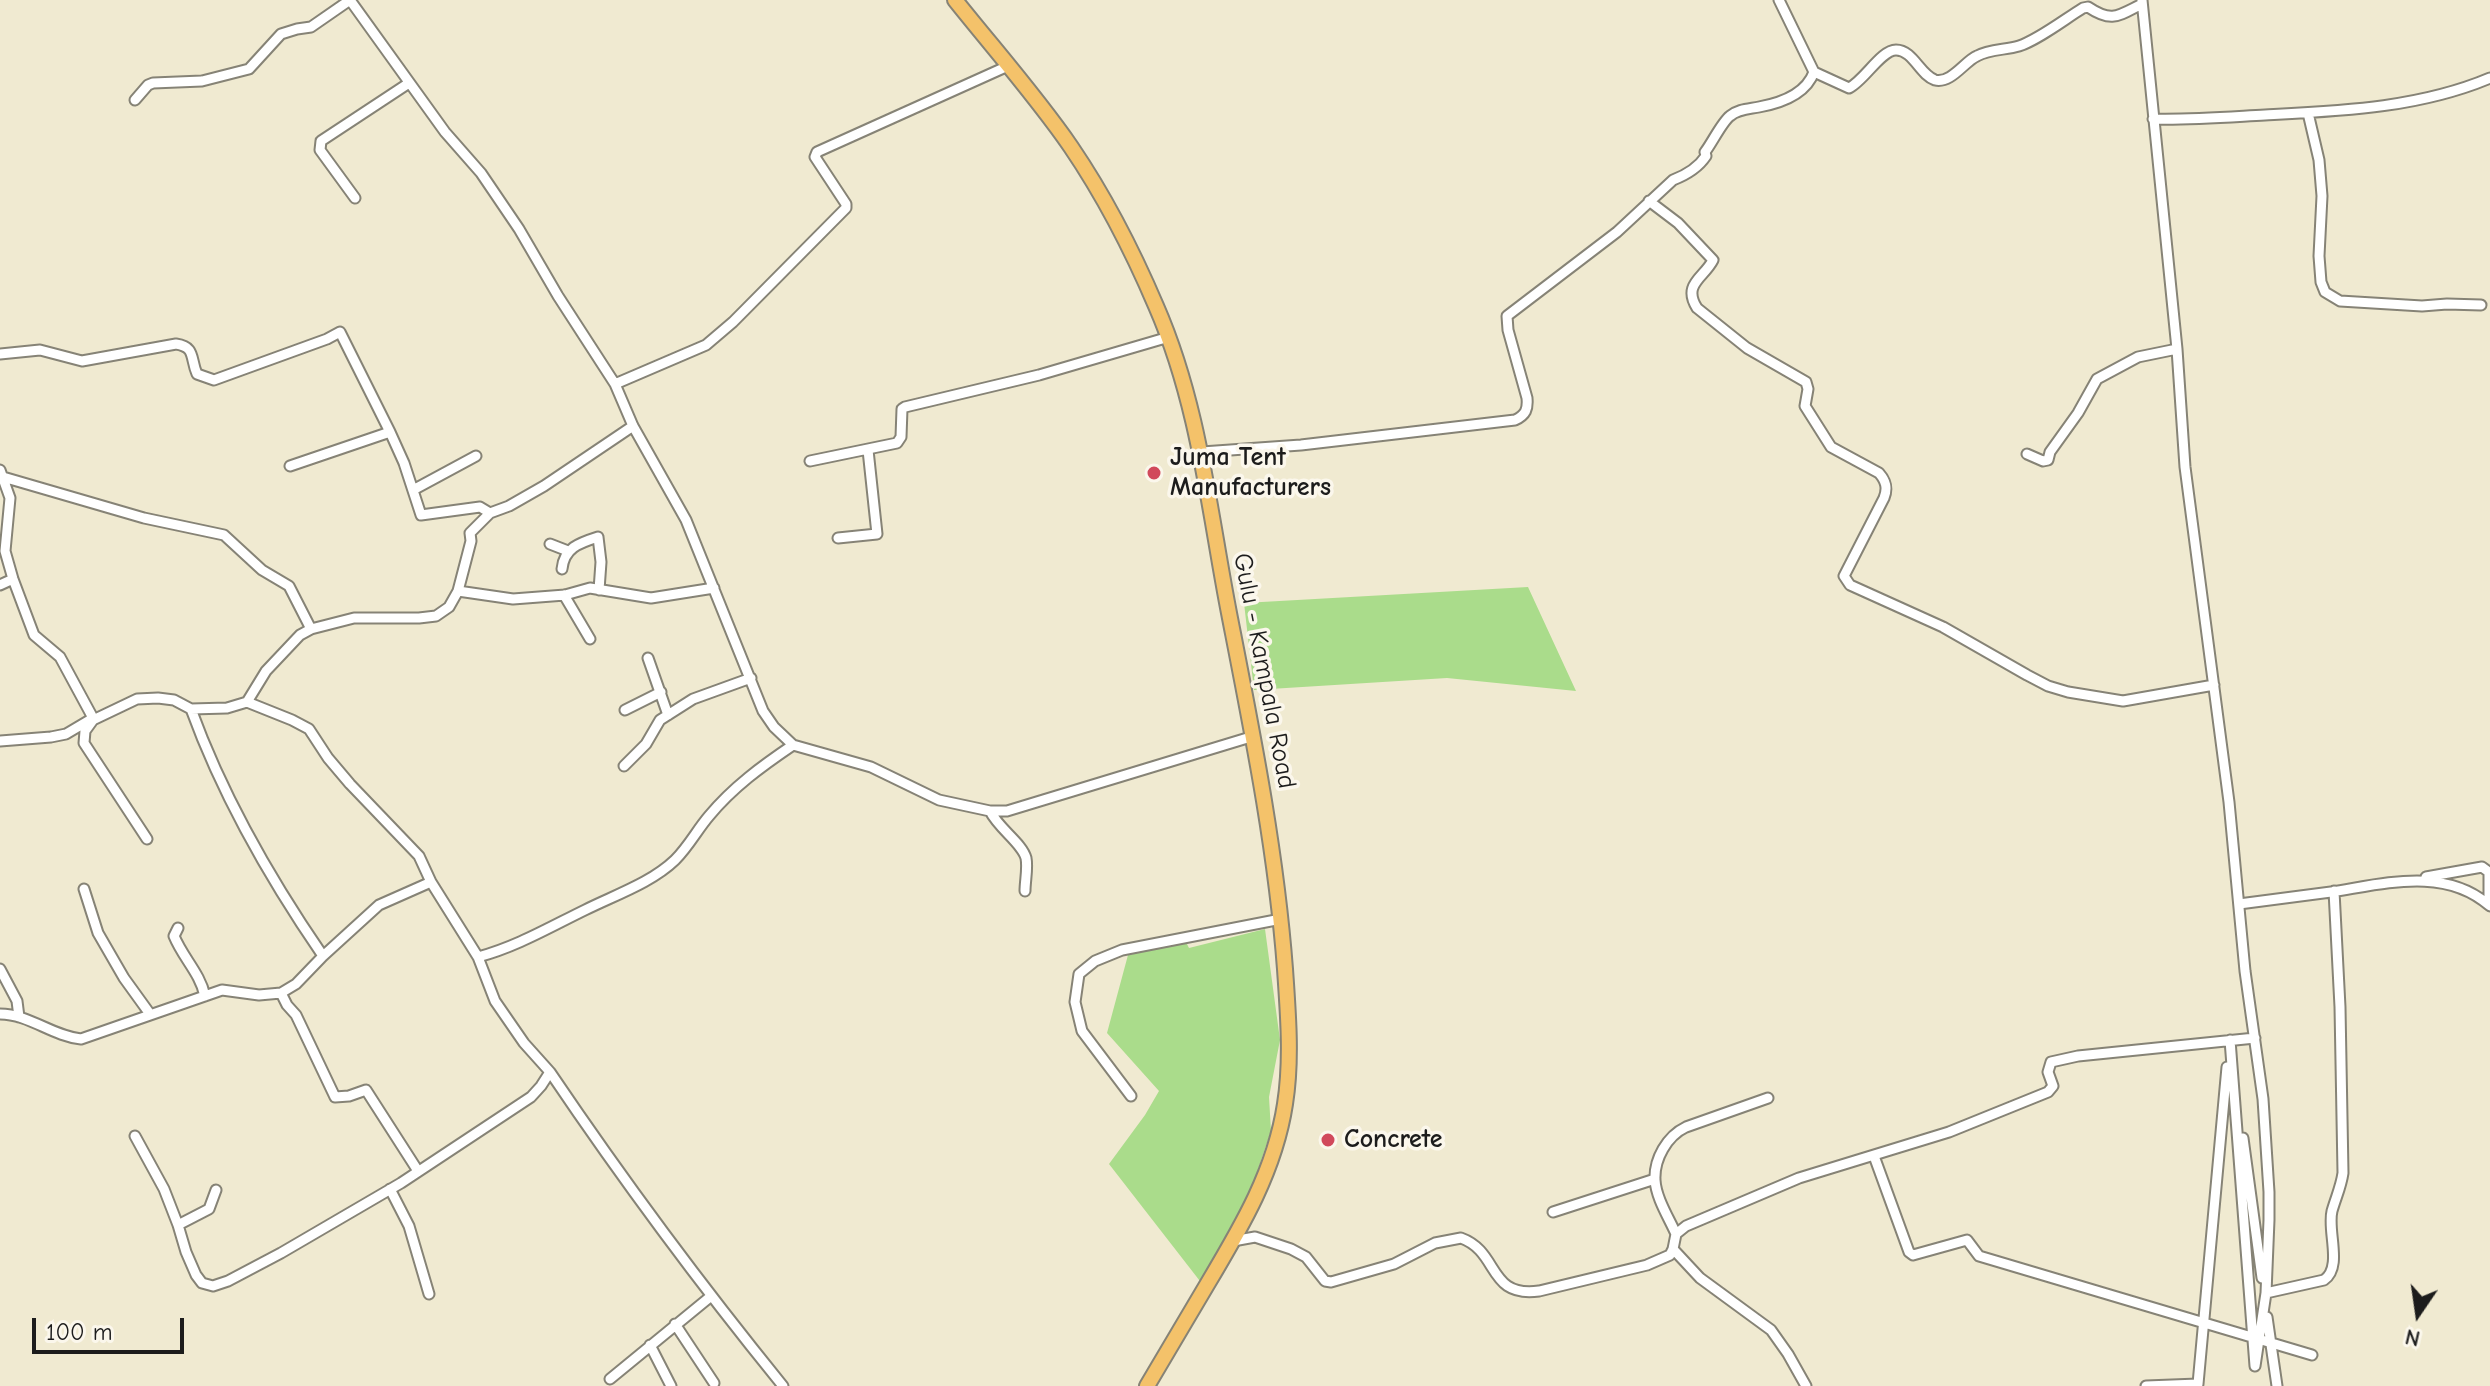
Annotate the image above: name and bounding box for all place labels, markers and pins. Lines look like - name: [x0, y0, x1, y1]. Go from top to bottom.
- place label: Juma Tent Manufacturers: [1170, 442, 1331, 504]
- marker: Juma Tent Manufacturers: [1145, 464, 1163, 482]
- place label: Concrete: [1344, 1124, 1443, 1156]
- marker: Concrete: [1319, 1131, 1337, 1149]

